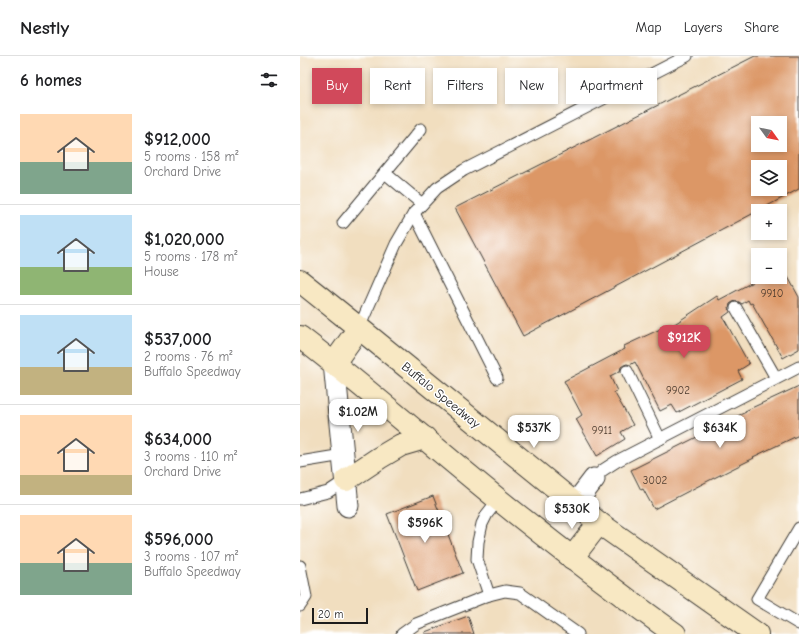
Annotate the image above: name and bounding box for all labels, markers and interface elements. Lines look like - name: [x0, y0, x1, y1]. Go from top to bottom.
- text: Nestly: [20, 17, 69, 39]
- text: Map: [635, 19, 662, 36]
- text: Layers: [684, 19, 722, 36]
- text: Share: [744, 19, 779, 36]
- chip: Buy: [312, 68, 362, 104]
- chip: Rent: [370, 68, 425, 104]
- chip: Filters: [433, 68, 497, 104]
- chip: New: [505, 68, 558, 104]
- chip: Apartment: [566, 68, 657, 104]
- icon: filters: [258, 69, 280, 91]
- text: 6 homes: [20, 71, 82, 90]
- north arrow: [751, 116, 787, 152]
- map controls: [751, 116, 787, 284]
- icon: home: [52, 130, 100, 178]
- text: $912,000: [144, 130, 211, 149]
- text: 5 rooms · 158 m²: [144, 149, 238, 164]
- button: layers: [751, 160, 787, 196]
- text: Orchard Drive: [144, 164, 221, 179]
- button: +: [751, 204, 787, 240]
- text: $1,020,000: [144, 230, 225, 249]
- icon: home: [52, 231, 100, 279]
- button: −: [751, 248, 787, 284]
- text: 5 rooms · 178 m²: [144, 249, 237, 264]
- text: House: [144, 264, 179, 279]
- house number: 9910: [761, 287, 783, 300]
- pin: $912K: [656, 325, 712, 359]
- text: $537,000: [144, 330, 212, 349]
- text: $912K: [667, 330, 701, 345]
- icon: home: [52, 331, 100, 379]
- text: 2 rooms · 76 m²: [144, 349, 232, 364]
- street label: Buffalo Speedway: [399, 359, 483, 431]
- text: Buffalo Speedway: [144, 364, 241, 379]
- house number: 9902: [666, 384, 690, 397]
- pin: $1.02M: [325, 399, 391, 433]
- text: $1.02M: [338, 404, 378, 419]
- pin: $537K: [506, 415, 562, 449]
- pin: $634K: [692, 415, 748, 449]
- text: $537K: [517, 420, 551, 435]
- text: $634K: [703, 420, 737, 435]
- house number: 9911: [592, 424, 612, 437]
- text: $634,000: [144, 430, 212, 449]
- icon: home: [52, 431, 100, 479]
- text: 3 rooms · 110 m²: [144, 449, 237, 464]
- text: Orchard Drive: [144, 464, 221, 479]
- house number: 3002: [643, 474, 668, 487]
- pin: $530K: [544, 496, 600, 530]
- text: $530K: [554, 501, 590, 516]
- pin: $596K: [397, 510, 453, 544]
- text: $596K: [407, 515, 443, 530]
- text: $596,000: [144, 530, 213, 549]
- icon: home: [52, 531, 100, 579]
- text: 3 rooms · 107 m²: [144, 549, 238, 564]
- text: Buffalo Speedway: [144, 564, 241, 579]
- scale bar: [312, 606, 368, 625]
- text: 20 m: [318, 608, 343, 621]

